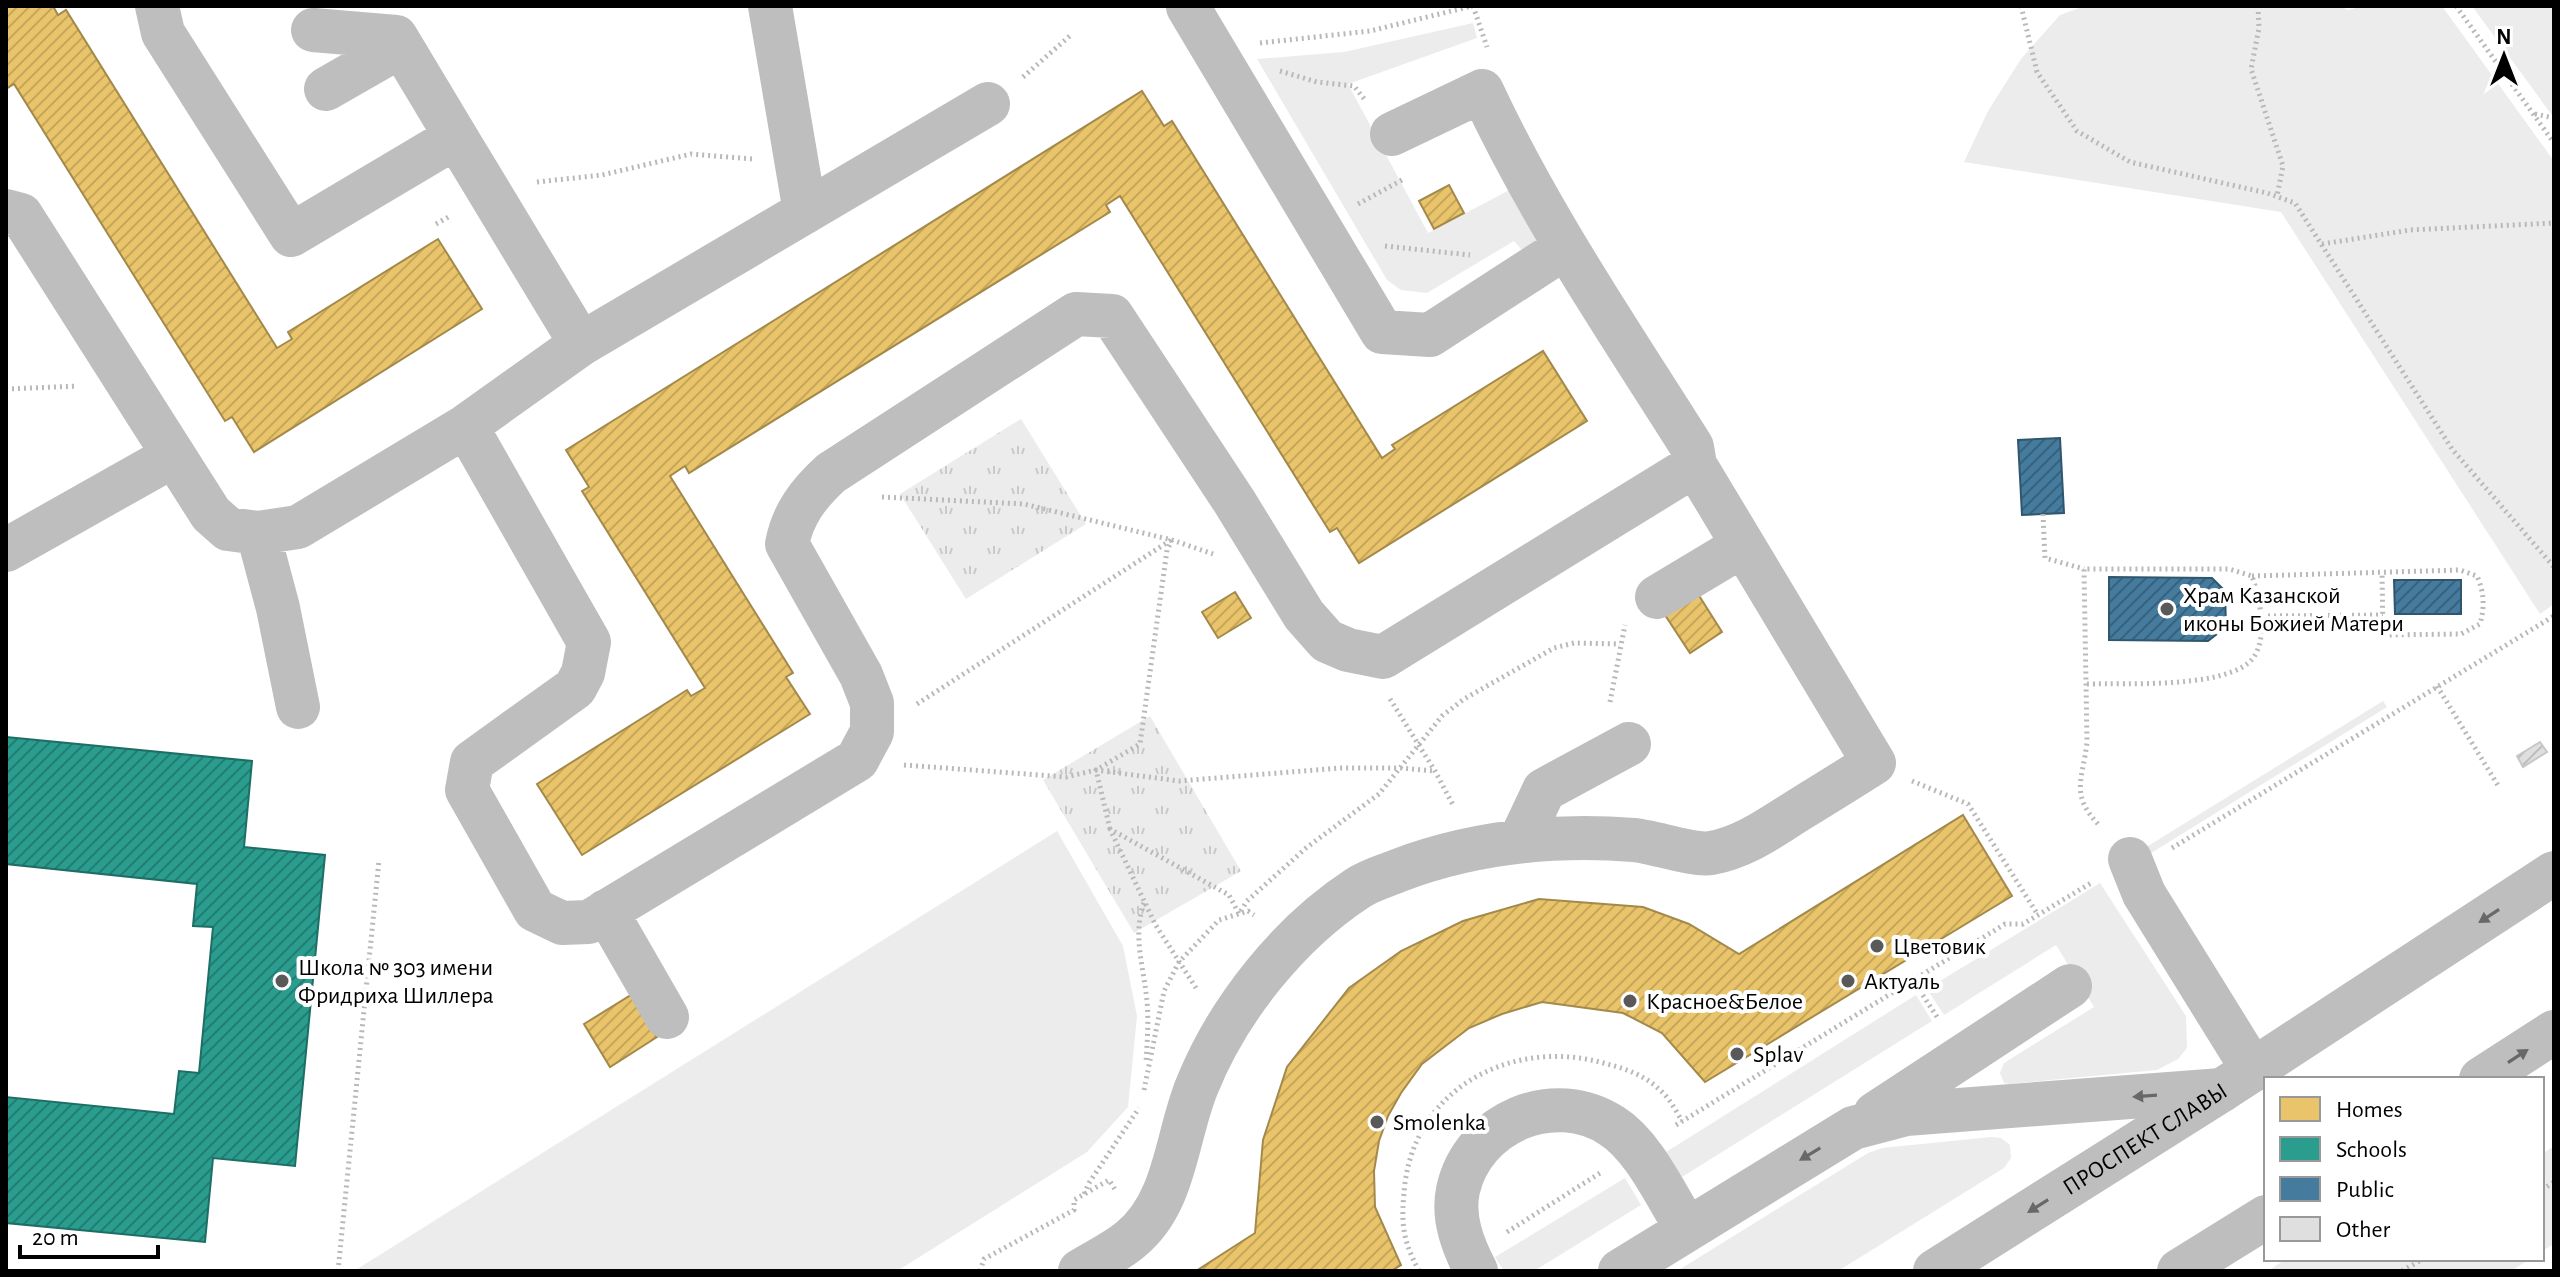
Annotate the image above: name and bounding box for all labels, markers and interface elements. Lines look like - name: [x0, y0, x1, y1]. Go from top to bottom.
- north arrow: [2464, 16, 2544, 96]
- text: N: [2496, 26, 2512, 48]
- place label: Храм Казанской иконы Божией Матери: [2183, 584, 2404, 636]
- marker: Храм Казанской иконы Божией Матери: [2158, 600, 2176, 618]
- one-way arrow: [2478, 908, 2499, 923]
- place label: Цветовик: [1893, 935, 1986, 959]
- marker: Цветовик: [1868, 937, 1886, 955]
- place label: Школа № 303 имени Фридриха Шиллера: [298, 956, 494, 1008]
- place label: Актуаль: [1864, 970, 1940, 994]
- marker: Школа № 303 имени Фридриха Шиллера: [273, 972, 291, 990]
- marker: Актуаль: [1839, 972, 1857, 990]
- place label: Красное&Белое: [1646, 990, 1803, 1014]
- marker: Красное&Белое: [1621, 992, 1639, 1010]
- place label: Splav: [1753, 1043, 1803, 1067]
- marker: Splav: [1728, 1045, 1746, 1063]
- one-way arrow: [2507, 1048, 2528, 1063]
- legend: [2264, 1077, 2544, 1261]
- street label: ПРОСПЕКТ СЛАВЫ: [2059, 1079, 2232, 1200]
- one-way arrow: [2132, 1090, 2157, 1103]
- text: Homes: [2336, 1098, 2403, 1122]
- place label: Smolenka: [1393, 1111, 1486, 1135]
- marker: Smolenka: [1368, 1113, 1386, 1131]
- text: Schools: [2336, 1138, 2407, 1162]
- one-way arrow: [1799, 1147, 1821, 1161]
- text: Public: [2336, 1178, 2394, 1202]
- one-way arrow: [2027, 1199, 2049, 1213]
- scale bar: [20, 1209, 158, 1259]
- text: Other: [2336, 1218, 2390, 1242]
- text: 20 m: [32, 1226, 79, 1250]

